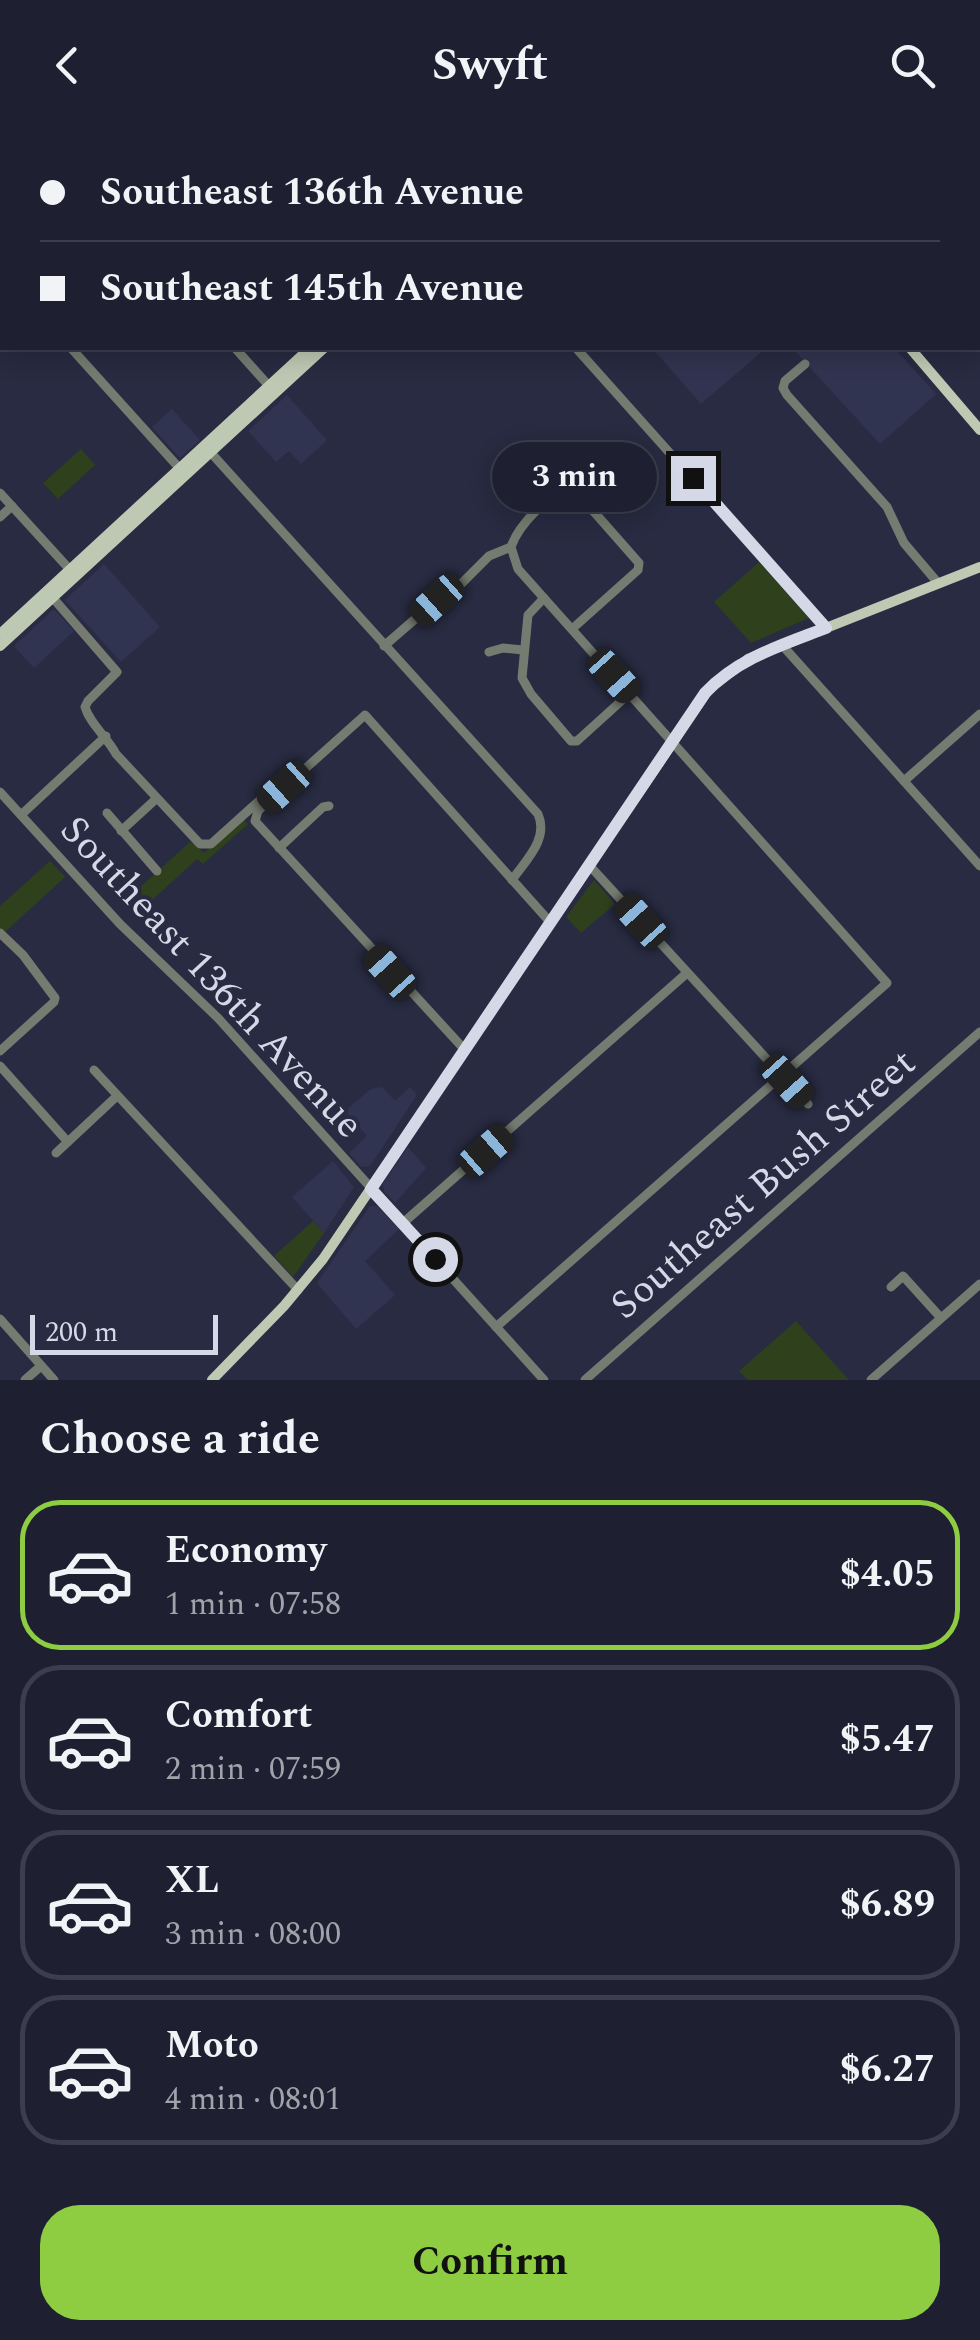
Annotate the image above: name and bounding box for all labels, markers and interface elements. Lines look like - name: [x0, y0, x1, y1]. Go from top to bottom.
- text: Swyft: [432, 31, 548, 100]
- icon: back: [40, 38, 95, 93]
- icon: search: [885, 38, 940, 93]
- text: Southeast 136th Avenue: [100, 164, 524, 222]
- text: Southeast 145th Avenue: [100, 260, 524, 318]
- callout: 3 min: [493, 443, 658, 513]
- text: 3 min: [532, 452, 617, 501]
- route end: [671, 456, 716, 501]
- car: [405, 569, 469, 631]
- car: [583, 644, 645, 708]
- car: [252, 756, 316, 818]
- street label: Southeast 136th Avenue: [45, 802, 378, 1153]
- car: [610, 889, 672, 953]
- car: [359, 940, 421, 1004]
- street label: Southeast Bush Street: [597, 1035, 930, 1335]
- car: [756, 1049, 818, 1113]
- car: [454, 1120, 518, 1182]
- route start: [413, 1237, 458, 1282]
- scale bar: [30, 1310, 218, 1354]
- text: 200 m: [45, 1311, 118, 1354]
- text: Choose a ride: [40, 1405, 320, 1474]
- text: Economy: [165, 1522, 326, 1580]
- icon: car: [45, 1530, 135, 1620]
- text: $4.05: [840, 1546, 935, 1604]
- text: 1 min · 07:58: [165, 1580, 341, 1629]
- text: Comfort: [165, 1687, 312, 1745]
- icon: car: [45, 1695, 135, 1785]
- text: $5.47: [840, 1711, 935, 1769]
- text: 2 min · 07:59: [165, 1745, 341, 1794]
- text: XL: [165, 1852, 219, 1910]
- icon: car: [45, 1860, 135, 1950]
- text: $6.89: [840, 1876, 935, 1934]
- text: 3 min · 08:00: [165, 1910, 341, 1959]
- text: Moto: [165, 2017, 259, 2075]
- icon: car: [45, 2025, 135, 2115]
- text: $6.27: [840, 2041, 935, 2099]
- text: 4 min · 08:01: [165, 2075, 341, 2124]
- button: Confirm: [40, 2205, 940, 2320]

